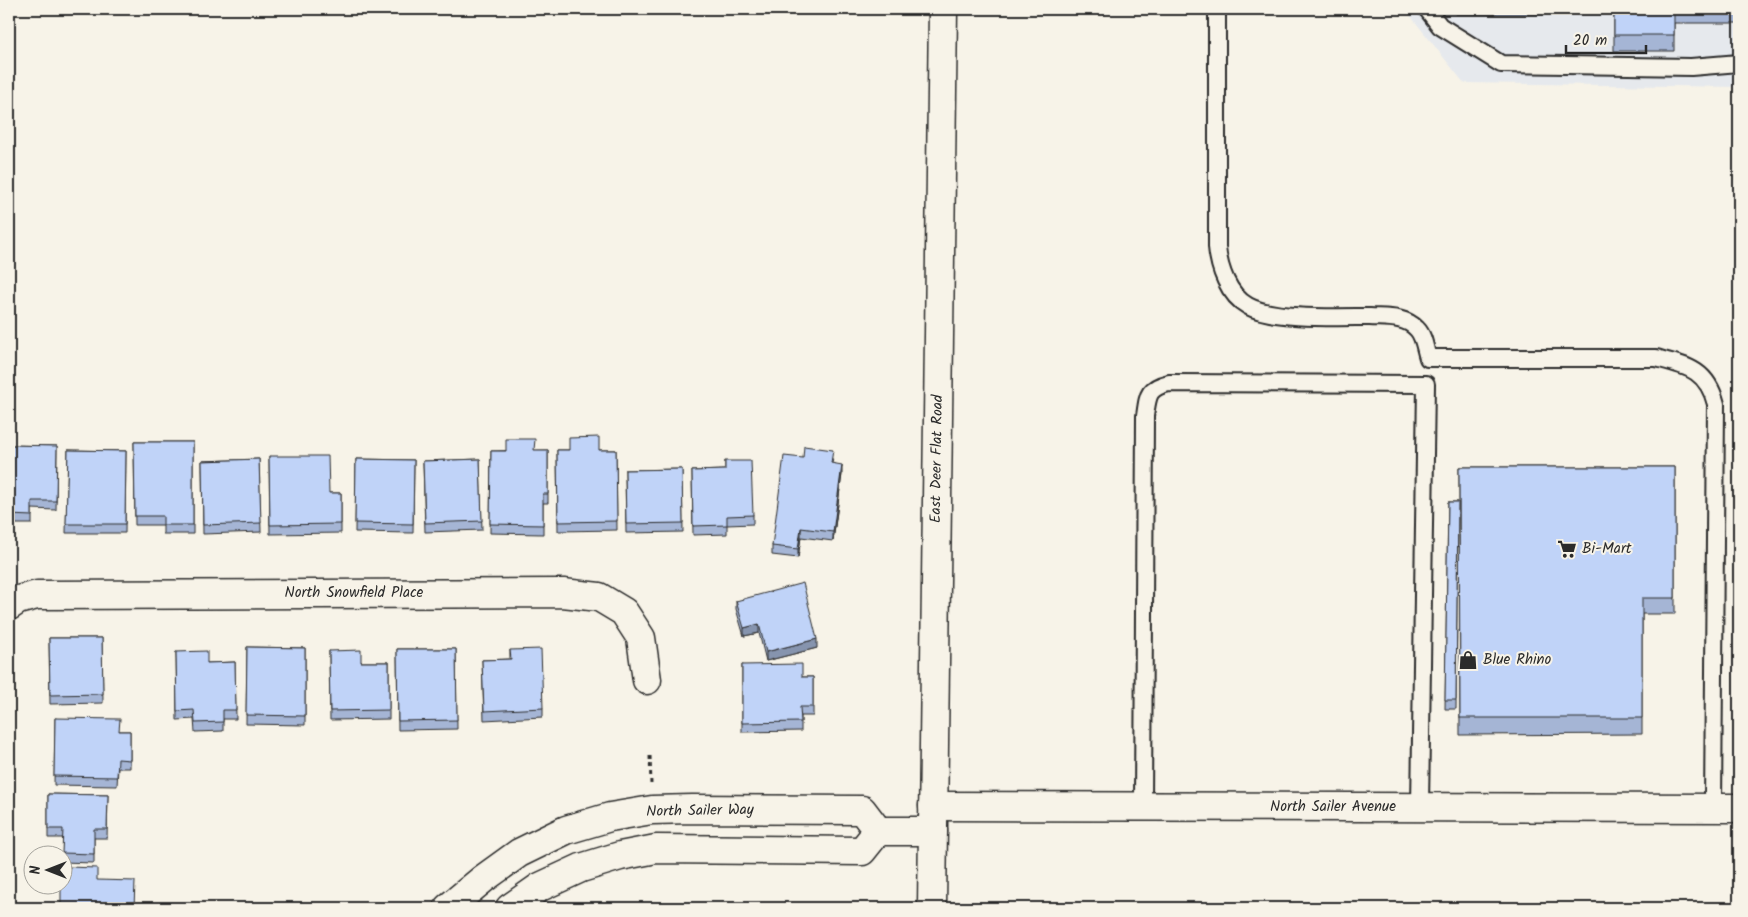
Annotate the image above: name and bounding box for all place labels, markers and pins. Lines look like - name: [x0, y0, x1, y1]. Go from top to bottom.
- place label: Bi-Mart: [1582, 537, 1632, 561]
- supermarket icon: Bi-Mart: [1556, 538, 1578, 560]
- place label: Blue Rhino: [1483, 648, 1552, 672]
- shop icon: Blue Rhino: [1457, 649, 1479, 671]

